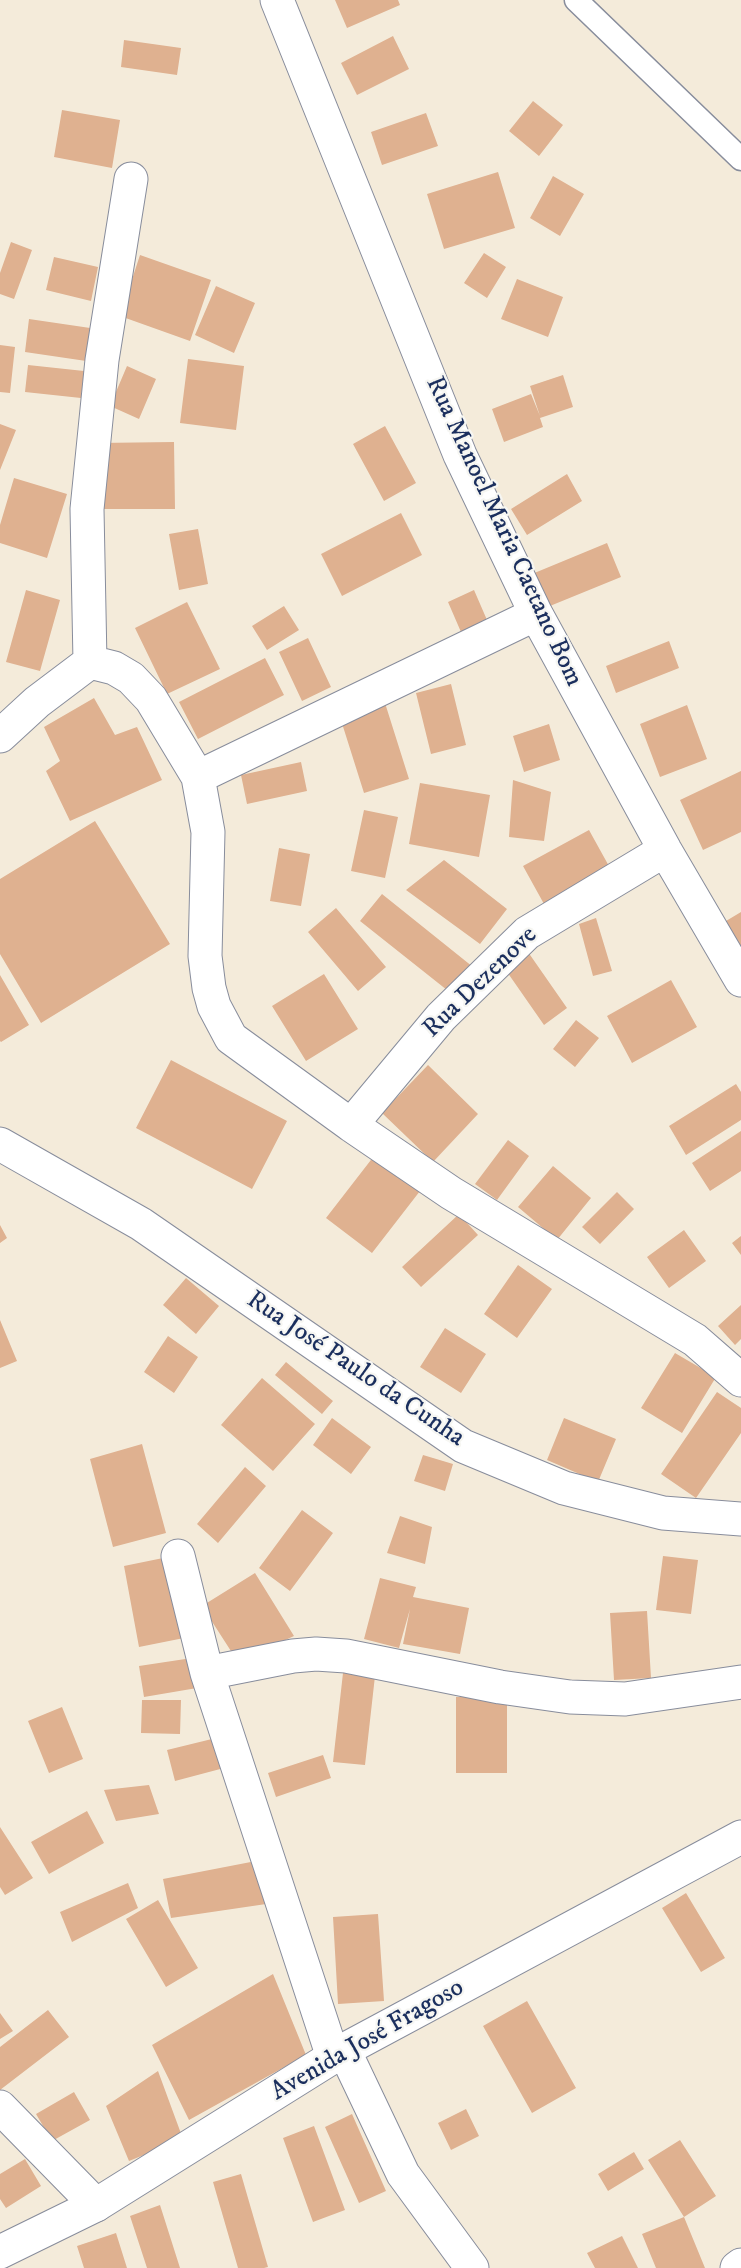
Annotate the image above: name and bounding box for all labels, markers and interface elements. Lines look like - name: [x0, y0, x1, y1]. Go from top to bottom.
- street label: Rua Manoel Maria Caetano Bom: [417, 372, 589, 692]
- street label: Rua Dezenove: [417, 921, 545, 1045]
- street label: Rua José Paulo da Cunha: [240, 1285, 470, 1455]
- street label: Avenida José Fragoso: [266, 1973, 470, 2109]

